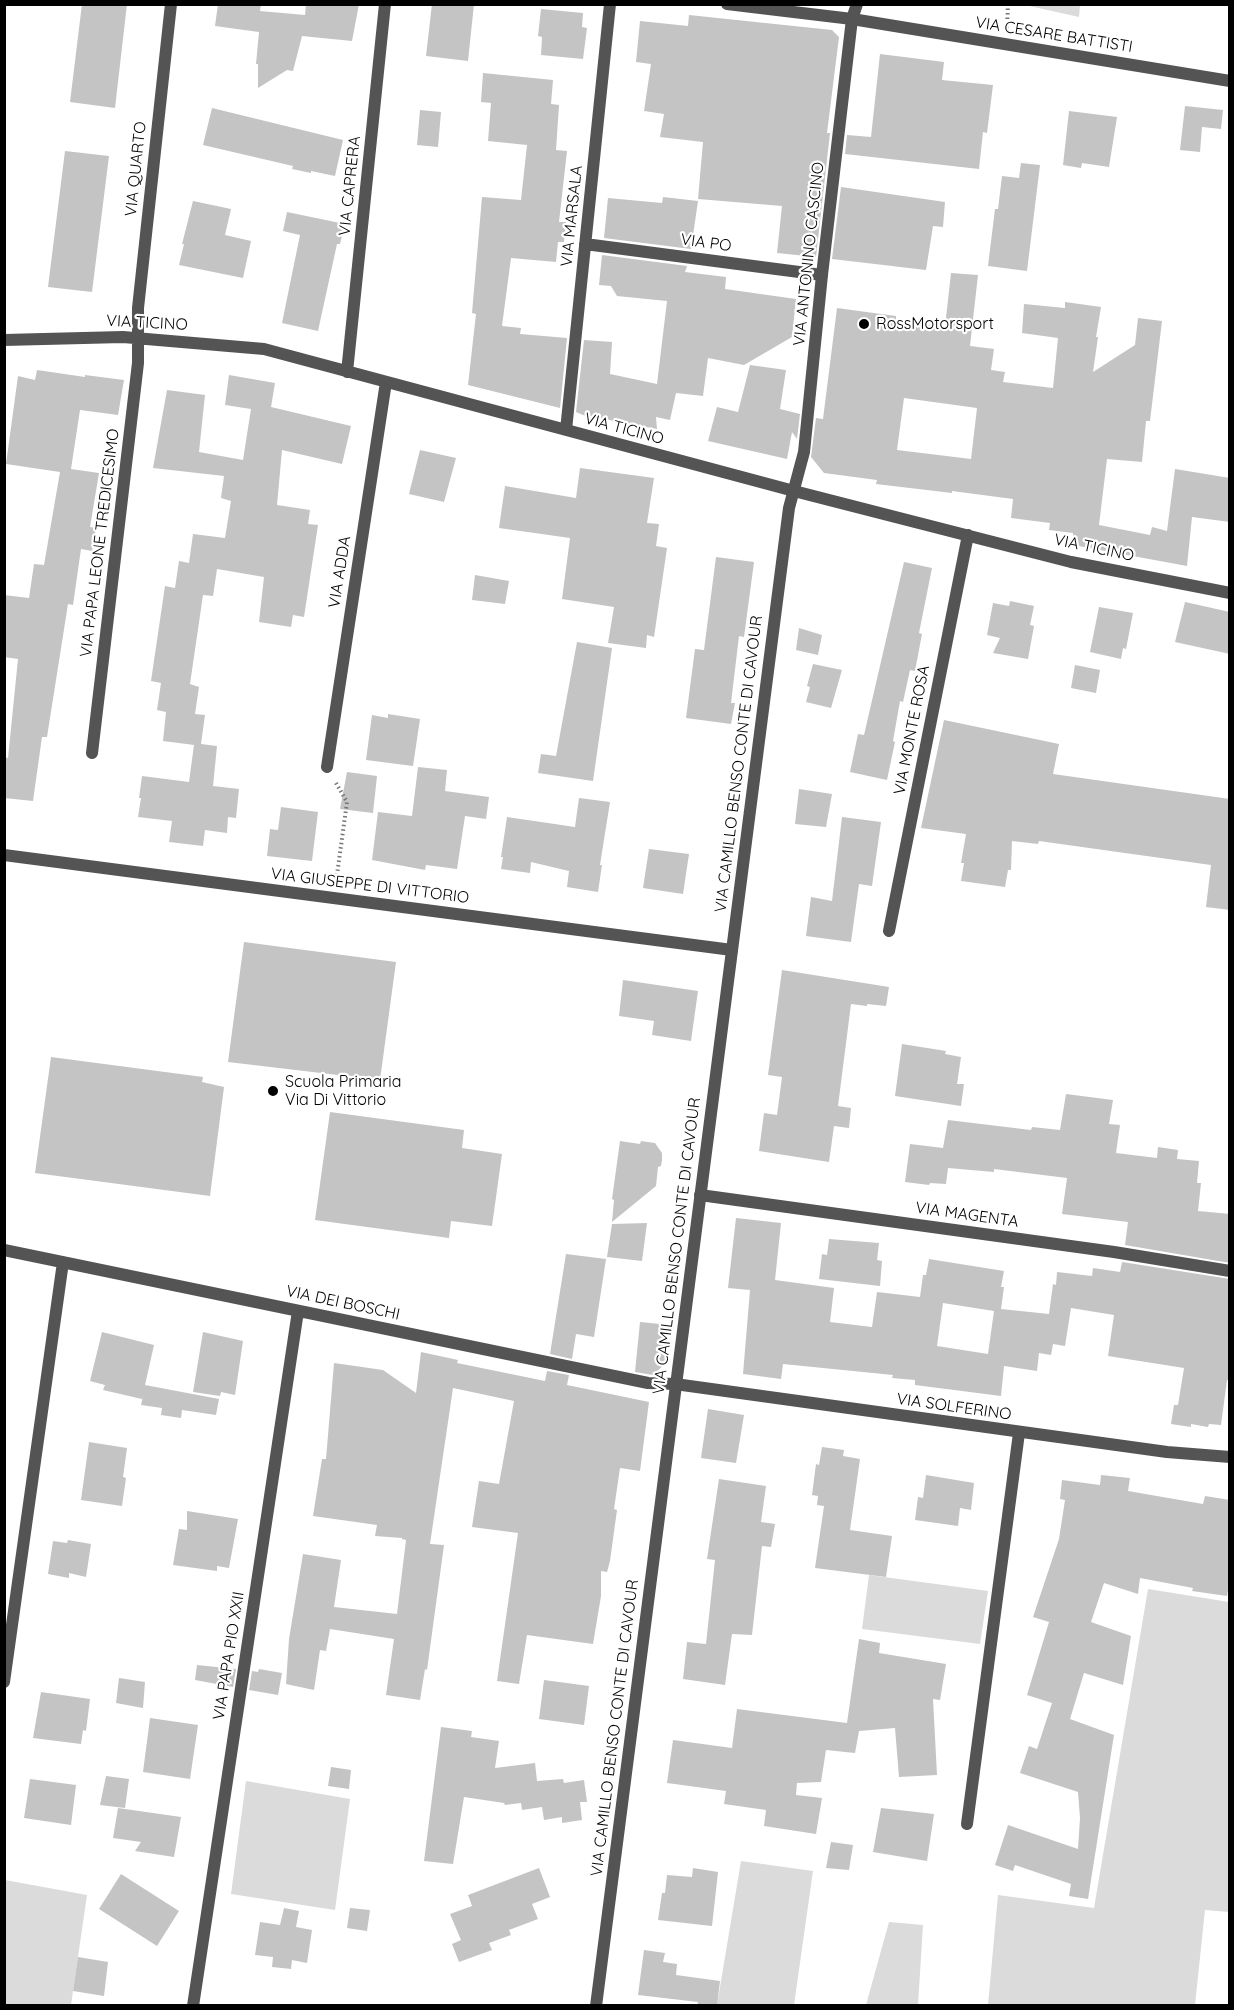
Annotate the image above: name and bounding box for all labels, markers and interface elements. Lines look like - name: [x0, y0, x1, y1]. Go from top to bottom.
- street label: VIA CESARE BATTISTI: [974, 13, 1134, 57]
- street label: VIA QUARTO: [121, 121, 151, 217]
- street label: VIA CAPRERA: [335, 135, 365, 237]
- street label: VIA ANTONINO CASCINO: [790, 161, 828, 347]
- street label: VIA MARSALA: [557, 164, 587, 268]
- street label: VIA PO: [679, 230, 733, 256]
- street label: VIA TICINO: [106, 311, 188, 335]
- place label: RossMotorsport: [876, 314, 994, 334]
- marker: RossMotorsport: [857, 317, 871, 331]
- street label: VIA TICINO: [582, 409, 666, 449]
- street label: VIA PAPA LEONE TREDICESIMO: [76, 428, 124, 658]
- street label: VIA TICINO: [1052, 530, 1136, 566]
- street label: VIA ADDA: [325, 534, 355, 610]
- street label: VIA CAMILLO BENSO CONTE DI CAVOUR: [711, 614, 767, 914]
- street label: VIA MONTE ROSA: [890, 663, 934, 797]
- street label: VIA GIUSEPPE DI VITTORIO: [270, 864, 470, 908]
- place label: Scuola Primaria Via Di Vittorio: [285, 1072, 401, 1110]
- marker: Scuola Primaria Via Di Vittorio: [266, 1084, 280, 1098]
- street label: VIA CAMILLO BENSO CONTE DI CAVOUR: [649, 1096, 705, 1396]
- street label: VIA MAGENTA: [914, 1198, 1020, 1232]
- street label: VIA DEI BOSCHI: [284, 1282, 402, 1324]
- street label: VIA SOLFERINO: [895, 1389, 1013, 1425]
- street label: VIA CAMILLO BENSO CONTE DI CAVOUR: [587, 1578, 643, 1878]
- street label: VIA PAPA PIO XXII: [209, 1590, 249, 1722]

